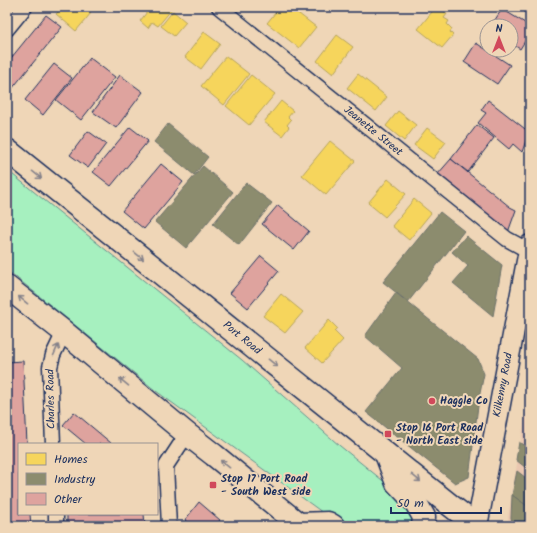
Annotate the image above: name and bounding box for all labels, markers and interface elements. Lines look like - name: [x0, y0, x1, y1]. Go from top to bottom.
- north arrow: [479, 18, 519, 58]
- text: N: [496, 20, 503, 38]
- street label: Jeanette Street: [339, 101, 407, 161]
- one-way arrow: [32, 170, 43, 179]
- one-way arrow: [133, 252, 144, 260]
- one-way arrow: [18, 296, 29, 304]
- street label: Port Road: [219, 317, 266, 360]
- one-way arrow: [52, 345, 60, 357]
- street label: Kilkenny Road: [488, 351, 518, 419]
- one-way arrow: [268, 359, 279, 368]
- street label: Charles Road: [41, 368, 61, 429]
- one-way arrow: [119, 378, 129, 387]
- place label: Haggle Co: [440, 392, 488, 410]
- marker: Haggle Co: [427, 396, 437, 406]
- place label: Stop 16 Port Road - North East side: [396, 419, 484, 450]
- marker: Stop 16 Port Road - North East side: [383, 429, 393, 439]
- legend: [18, 443, 158, 515]
- text: Homes: [54, 450, 88, 469]
- one-way arrow: [220, 459, 231, 468]
- text: Industry: [54, 470, 96, 489]
- place label: Stop 17 Port Road - South West side: [221, 470, 311, 501]
- one-way arrow: [410, 473, 421, 482]
- marker: Stop 17 Port Road - South West side: [208, 480, 218, 490]
- scale bar: [391, 489, 501, 515]
- text: Other: [54, 490, 83, 509]
- text: 50 m: [397, 494, 424, 513]

